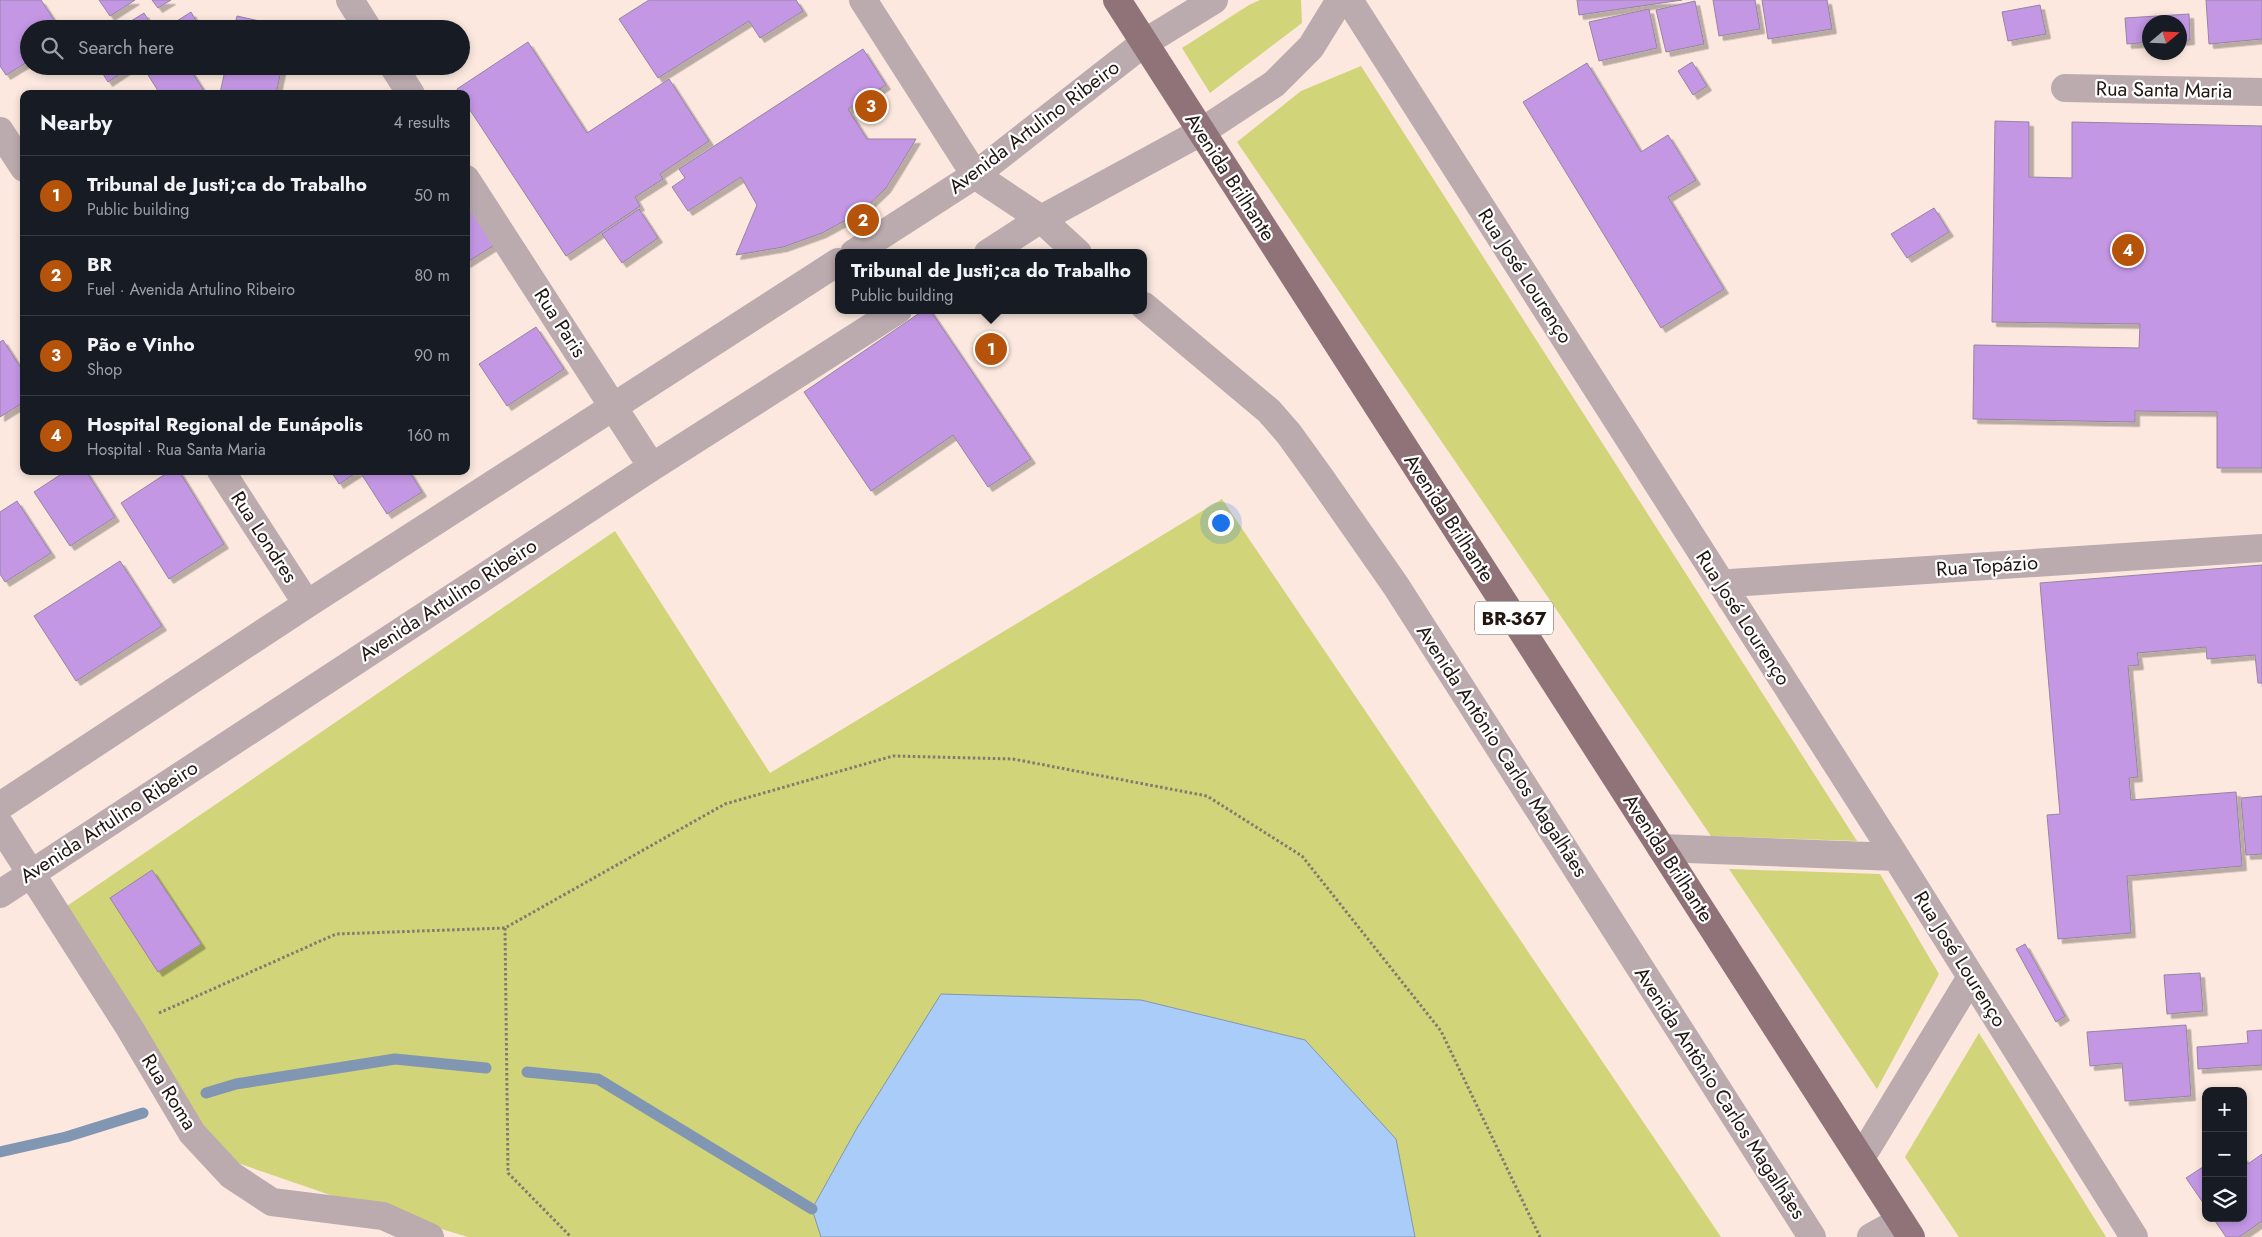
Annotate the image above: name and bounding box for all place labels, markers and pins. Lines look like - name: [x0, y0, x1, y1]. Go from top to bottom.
- pin: 3: [855, 87, 887, 125]
- pin: 2: [847, 201, 879, 239]
- pin: 4: [2112, 231, 2144, 269]
- pin: 1: [975, 330, 1007, 368]

